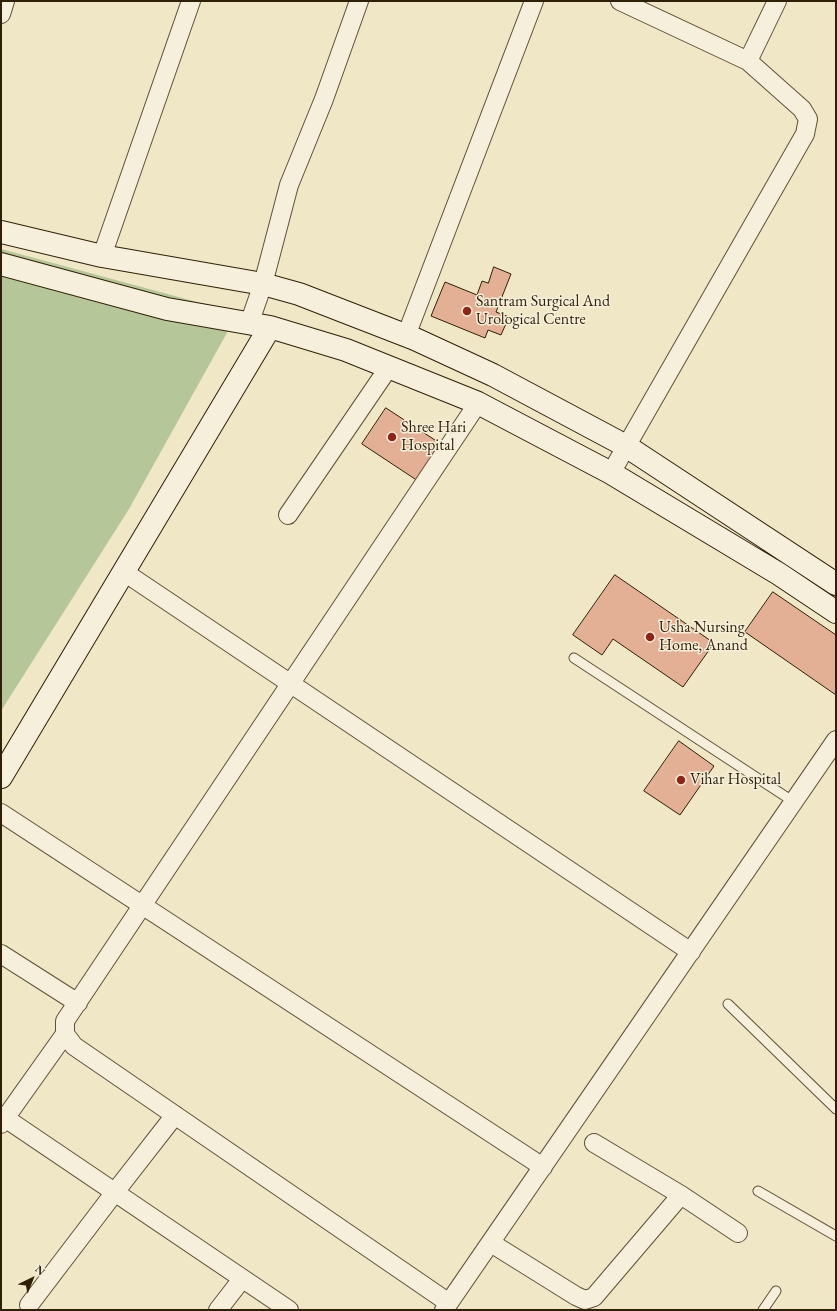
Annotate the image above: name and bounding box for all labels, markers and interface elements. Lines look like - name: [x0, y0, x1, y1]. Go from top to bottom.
- place label: Santram Surgical And Urological Centre: [476, 292, 610, 330]
- marker: Santram Surgical And Urological Centre: [461, 305, 473, 317]
- place label: Shree Hari Hospital: [401, 418, 466, 456]
- marker: Shree Hari Hospital: [386, 431, 398, 443]
- place label: Usha Nursing Home, Anand: [659, 618, 748, 656]
- marker: Usha Nursing Home, Anand: [644, 631, 656, 643]
- place label: Vihar Hospital: [690, 770, 781, 790]
- marker: Vihar Hospital: [675, 774, 687, 786]
- north arrow: [12, 1259, 52, 1299]
- text: N: [32, 1262, 48, 1278]

